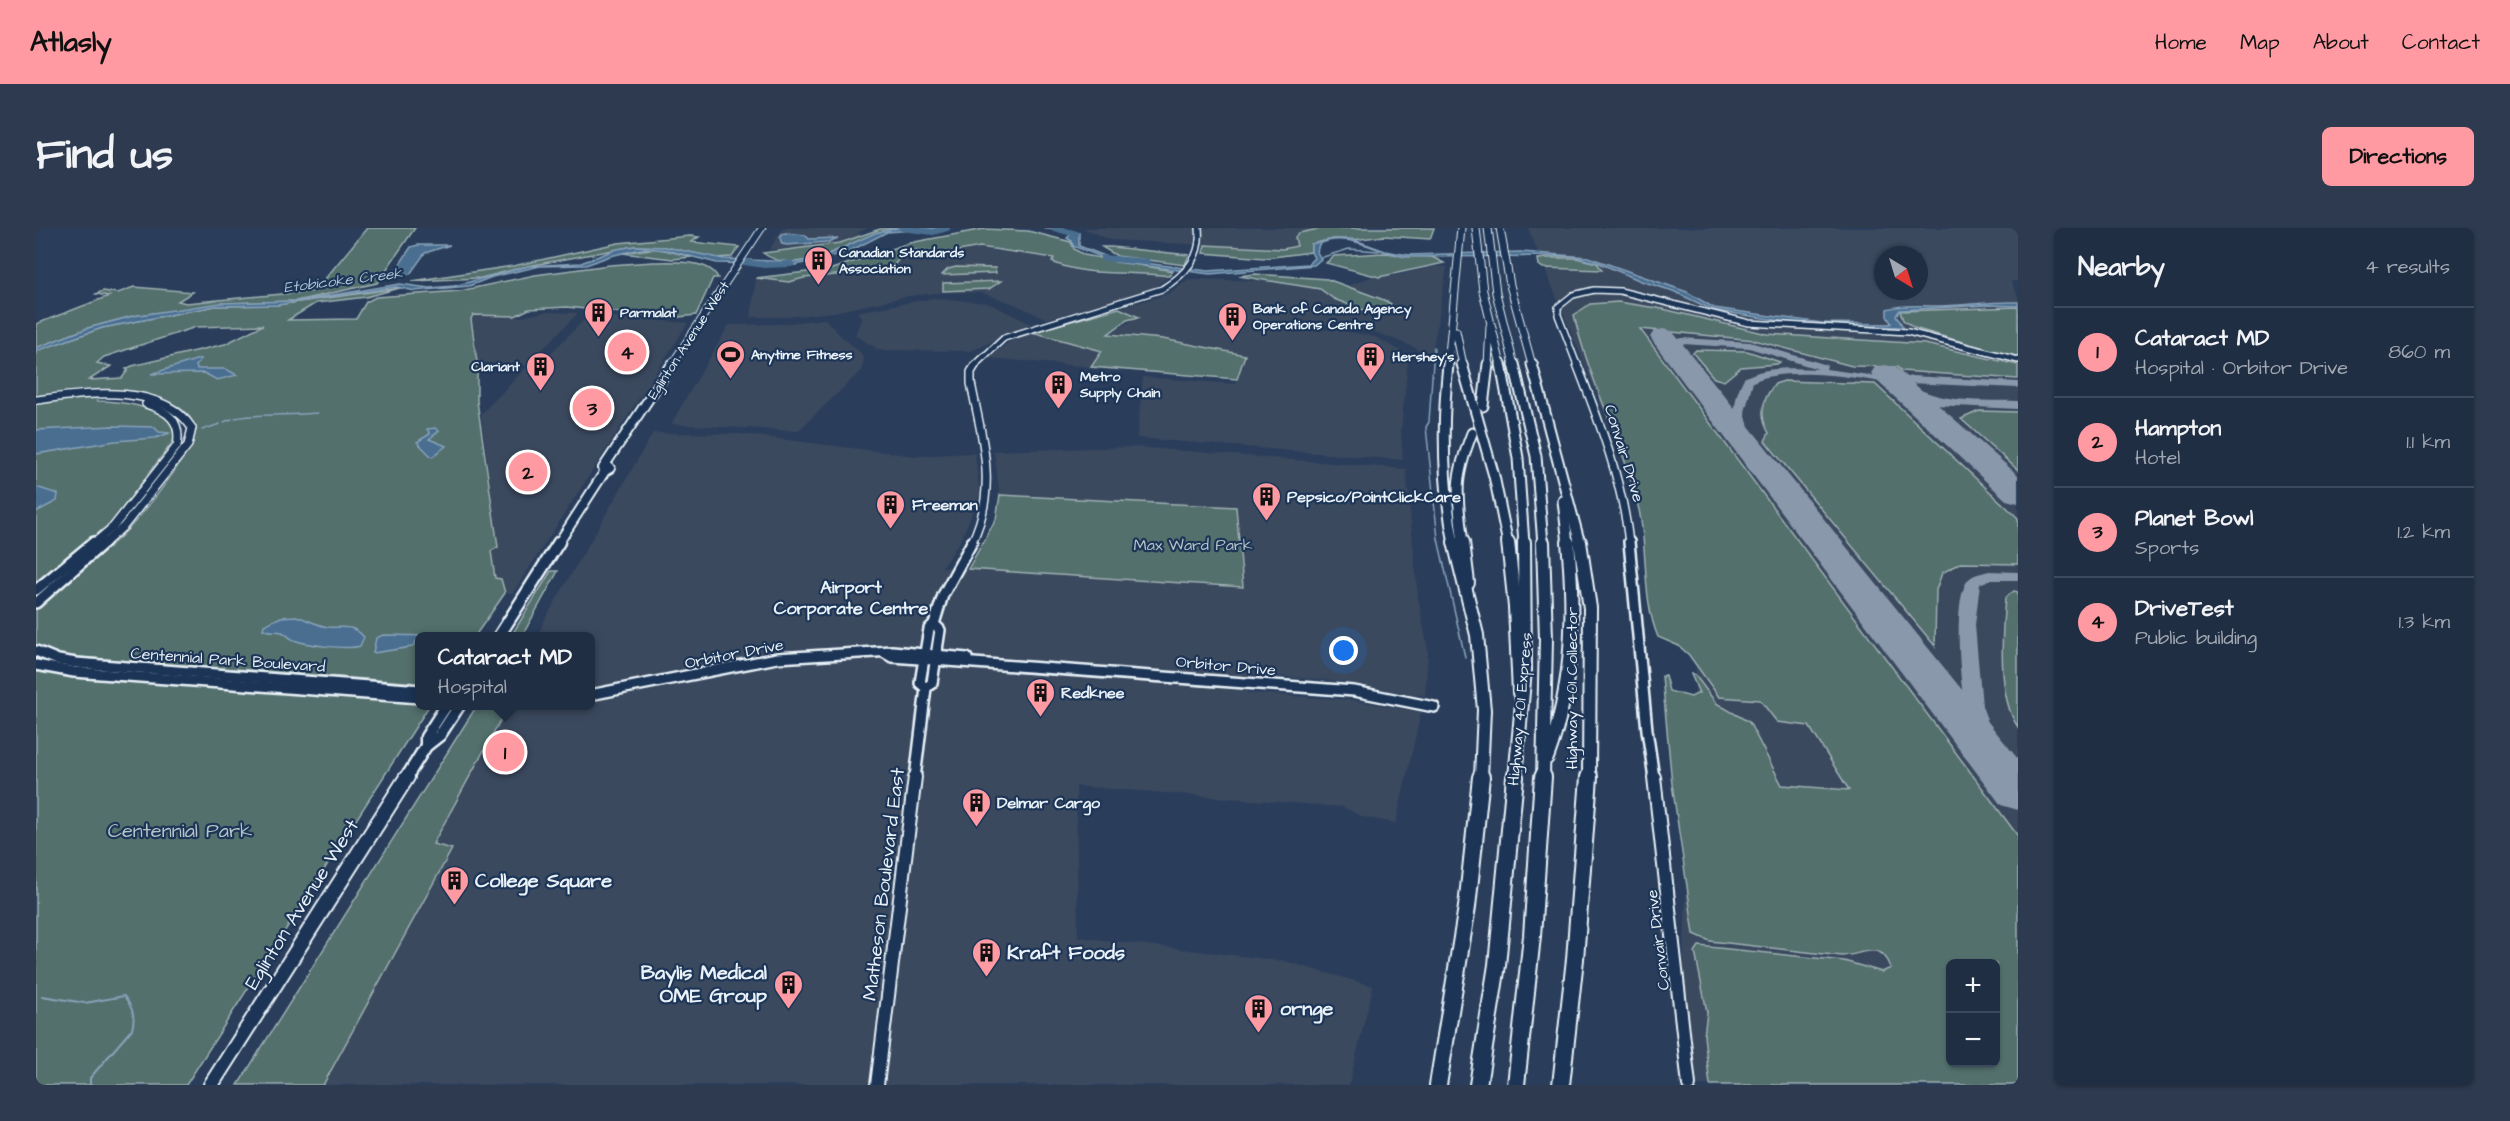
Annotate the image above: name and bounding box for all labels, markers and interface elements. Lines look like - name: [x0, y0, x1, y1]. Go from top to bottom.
- text: Atlasly: [30, 23, 112, 62]
- text: Home: [2155, 28, 2207, 57]
- text: Map: [2240, 28, 2280, 57]
- text: About: [2313, 28, 2369, 57]
- text: Contact: [2402, 28, 2480, 57]
- text: Find us: [36, 127, 173, 185]
- button: Directions: [2322, 127, 2474, 186]
- place label: Canadian Standards Association: [839, 243, 964, 279]
- building icon: Canadian Standards Association: [802, 244, 834, 286]
- north arrow: [1874, 246, 1928, 300]
- text: Nearby: [2078, 249, 2165, 285]
- text: 4 results: [2365, 253, 2450, 281]
- water label: Etobicoke Creek: [282, 263, 405, 298]
- street label: Eglinton Avenue West: [643, 277, 735, 404]
- building icon: Parmalat: [583, 296, 615, 338]
- place label: Bank of Canada Agency Operations Centre: [1253, 299, 1412, 335]
- building icon: Bank of Canada Agency Operations Centre: [1216, 300, 1248, 342]
- place label: Parmalat: [620, 303, 677, 323]
- text: Cataract MD: [2135, 323, 2269, 354]
- pin: 4: [608, 330, 646, 374]
- sports icon: Anytime Fitness: [714, 338, 746, 380]
- text: 1: [2096, 338, 2099, 366]
- text: 860 m: [2388, 338, 2450, 366]
- building icon: Hershey's: [1355, 340, 1387, 382]
- place label: Anytime Fitness: [751, 345, 853, 365]
- place label: Hershey's: [1392, 347, 1454, 367]
- building icon: Clariant: [525, 350, 557, 392]
- text: Hospital · Orbitor Drive: [2135, 354, 2348, 382]
- place label: Clariant: [471, 357, 520, 377]
- place label: Metro Supply Chain: [1079, 367, 1160, 403]
- building icon: Metro Supply Chain: [1043, 368, 1075, 410]
- pin: 3: [572, 386, 612, 430]
- street label: Convair Drive: [1599, 402, 1649, 505]
- text: Hampton: [2135, 413, 2221, 444]
- text: 2: [2092, 428, 2103, 456]
- text: 1.1 km: [2406, 428, 2450, 456]
- text: Hotel: [2135, 444, 2180, 472]
- pin: 2: [508, 450, 548, 494]
- building icon: Pepsico/PointClickCare: [1250, 480, 1282, 522]
- place label: Pepsico/PointClickCare: [1287, 486, 1461, 508]
- building icon: Freeman: [875, 488, 907, 530]
- place label: Freeman: [912, 494, 978, 516]
- text: Planet Bowl: [2135, 503, 2254, 534]
- text: 3: [2092, 518, 2103, 546]
- text: 1.2 km: [2397, 518, 2450, 546]
- park label: Max Ward Park: [1134, 534, 1253, 556]
- text: Sports: [2135, 534, 2199, 562]
- district label: Airport Corporate Centre: [774, 575, 929, 621]
- text: DriveTest: [2135, 593, 2234, 624]
- street label: Highway 401 Collector: [1561, 607, 1584, 769]
- text: 4: [2091, 608, 2104, 636]
- text: 1.3 km: [2399, 608, 2450, 636]
- text: Public building: [2135, 624, 2257, 652]
- popup: [415, 632, 595, 710]
- street label: Highway 401 Express: [1502, 632, 1539, 787]
- street label: Orbitor Drive: [683, 634, 786, 674]
- your location: [1329, 636, 1358, 665]
- street label: Centennial Park Boulevard: [130, 642, 326, 678]
- text: Cataract MD: [438, 642, 572, 673]
- street label: Orbitor Drive: [1175, 651, 1277, 681]
- text: Hospital: [438, 673, 507, 701]
- building icon: Redknee: [1024, 676, 1056, 718]
- place label: Redknee: [1061, 682, 1125, 704]
- pin: 1: [486, 730, 524, 774]
- street label: Matheson Boulevard East: [856, 766, 912, 1002]
- building icon: Delmar Cargo: [960, 786, 992, 828]
- place label: Delmar Cargo: [997, 792, 1101, 816]
- street label: Eglinton Avenue West: [238, 814, 367, 996]
- park label: Centennial Park: [108, 817, 252, 845]
- building icon: College Square: [438, 864, 470, 906]
- place label: College Square: [475, 867, 612, 896]
- street label: Convair Drive: [1641, 888, 1675, 991]
- building icon: Kraft Foods: [970, 936, 1002, 978]
- place label: Kraft Foods: [1007, 939, 1125, 967]
- place label: Baylis Medical OME Group: [641, 959, 768, 1010]
- map controls: [1946, 959, 2000, 1067]
- button: +: [1946, 959, 2000, 1013]
- building icon: Baylis Medical OME Group: [772, 968, 804, 1010]
- building icon: ornge: [1243, 992, 1275, 1034]
- place label: ornge: [1280, 995, 1334, 1024]
- button: −: [1946, 1013, 2000, 1067]

